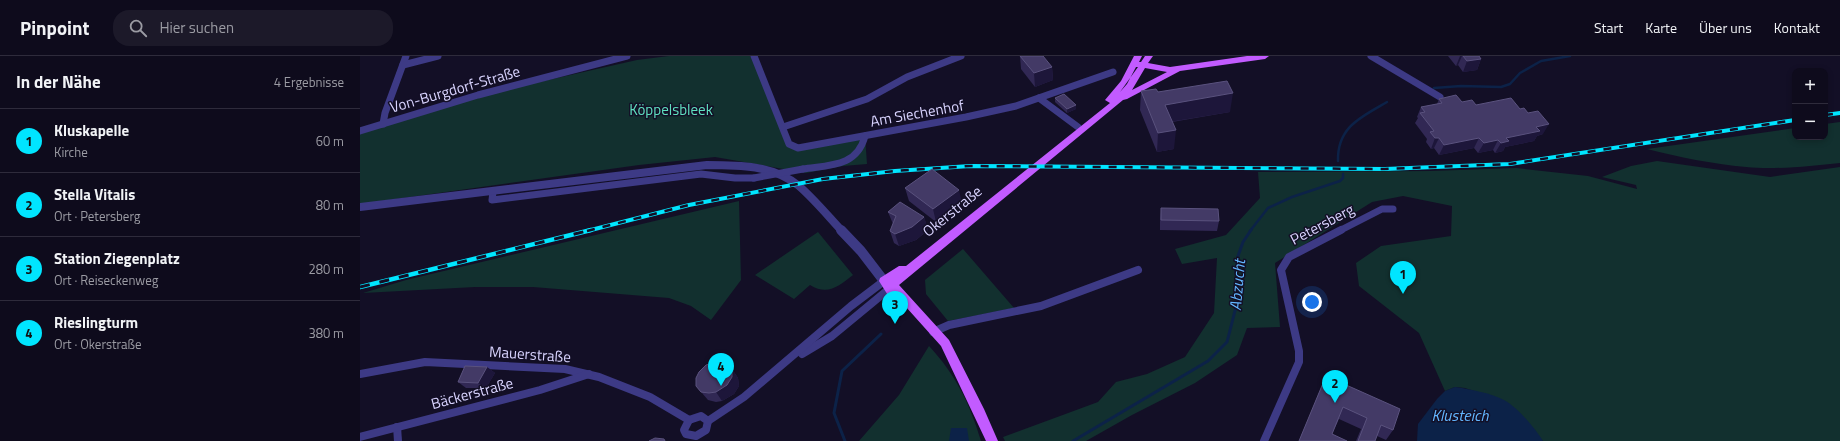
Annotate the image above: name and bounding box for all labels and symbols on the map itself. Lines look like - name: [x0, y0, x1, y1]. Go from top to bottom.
- street label: Von-Burgdorf-Straße: [387, 59, 523, 119]
- street label: Am Siechenhof: [868, 93, 966, 133]
- park label: Köppelsbleek: [629, 98, 713, 121]
- street label: Okerstraße: [917, 180, 987, 242]
- street label: Petersberg: [1286, 197, 1358, 251]
- water label: Abzucht: [1223, 257, 1251, 311]
- pin: 1: [1390, 261, 1416, 294]
- pin: 3: [882, 291, 908, 324]
- your location: [1302, 292, 1322, 312]
- street label: Mauerstraße: [488, 340, 572, 368]
- pin: 4: [708, 353, 734, 386]
- pin: 2: [1322, 370, 1348, 403]
- street label: Bäckerstraße: [428, 371, 516, 415]
- water label: Klusteich: [1432, 403, 1489, 427]

